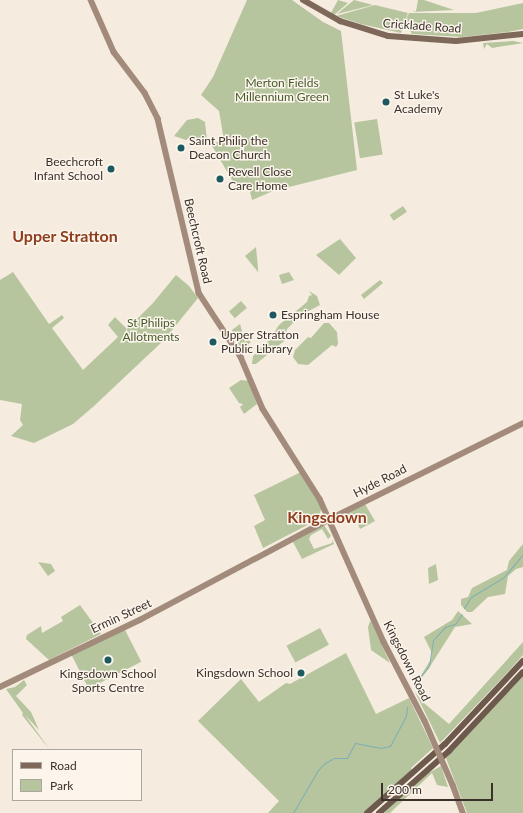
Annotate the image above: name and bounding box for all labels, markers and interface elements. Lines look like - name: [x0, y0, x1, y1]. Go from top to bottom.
- street label: Cricklade Road: [382, 16, 462, 36]
- park label: Merton Fields Millennium Green: [235, 76, 329, 104]
- place label: St Luke's Academy: [394, 88, 443, 116]
- marker: St Luke's Academy: [381, 97, 391, 107]
- place label: Saint Philip the Deacon Church: [189, 134, 270, 162]
- marker: Saint Philip the Deacon Church: [176, 143, 186, 153]
- place label: Beechcroft Infant School: [34, 155, 103, 183]
- marker: Beechcroft Infant School: [106, 164, 116, 174]
- place label: Revell Close Care Home: [228, 165, 292, 193]
- marker: Revell Close Care Home: [215, 174, 225, 184]
- street label: Beechcroft Road: [181, 197, 215, 285]
- district label: Upper Stratton: [12, 226, 118, 246]
- place label: Espringham House: [281, 308, 380, 322]
- marker: Espringham House: [268, 310, 278, 320]
- park label: St Philips Allotments: [122, 316, 180, 344]
- place label: Upper Stratton Public Library: [221, 328, 299, 356]
- marker: Upper Stratton Public Library: [208, 337, 218, 347]
- street label: Hyde Road: [351, 461, 409, 501]
- district label: Kingsdown: [287, 507, 367, 527]
- street label: Ermin Street: [88, 596, 154, 636]
- street label: Kingsdown Road: [381, 618, 433, 704]
- marker: Kingsdown School Sports Centre: [103, 655, 113, 665]
- place label: Kingsdown School: [196, 666, 293, 680]
- place label: Kingsdown School Sports Centre: [60, 667, 156, 695]
- marker: Kingsdown School: [296, 668, 306, 678]
- legend: [12, 749, 142, 801]
- text: Road: [50, 758, 77, 773]
- scale bar: [383, 775, 495, 801]
- text: Park: [50, 778, 73, 793]
- text: 200 m: [388, 782, 422, 797]

